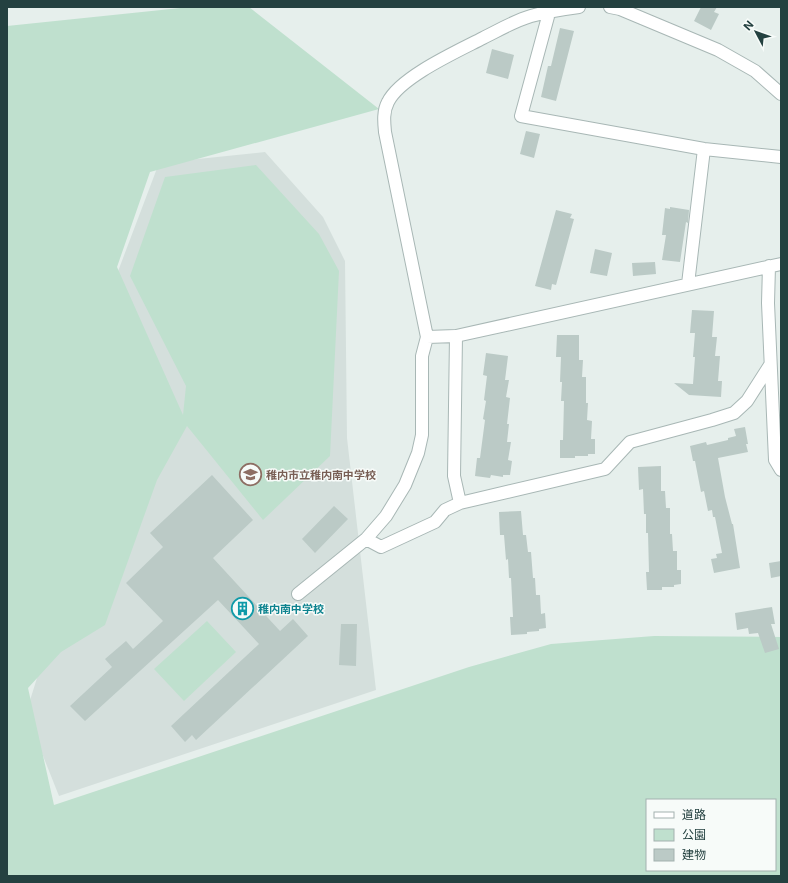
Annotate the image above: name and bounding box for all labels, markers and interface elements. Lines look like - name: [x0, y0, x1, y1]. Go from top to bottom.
- north arrow: [736, 12, 776, 52]
- text: N: [740, 18, 756, 33]
- school or university icon: 稚内市立稚内南中学校: [238, 462, 264, 488]
- place label: 稚内市立稚内南中学校: [266, 468, 376, 482]
- building icon: 稚内南中学校: [230, 596, 256, 622]
- place label: 稚内南中学校: [258, 602, 324, 616]
- legend: [646, 799, 776, 871]
- text: 道路: [682, 807, 706, 822]
- text: 公園: [682, 827, 706, 842]
- text: 建物: [682, 847, 706, 862]

